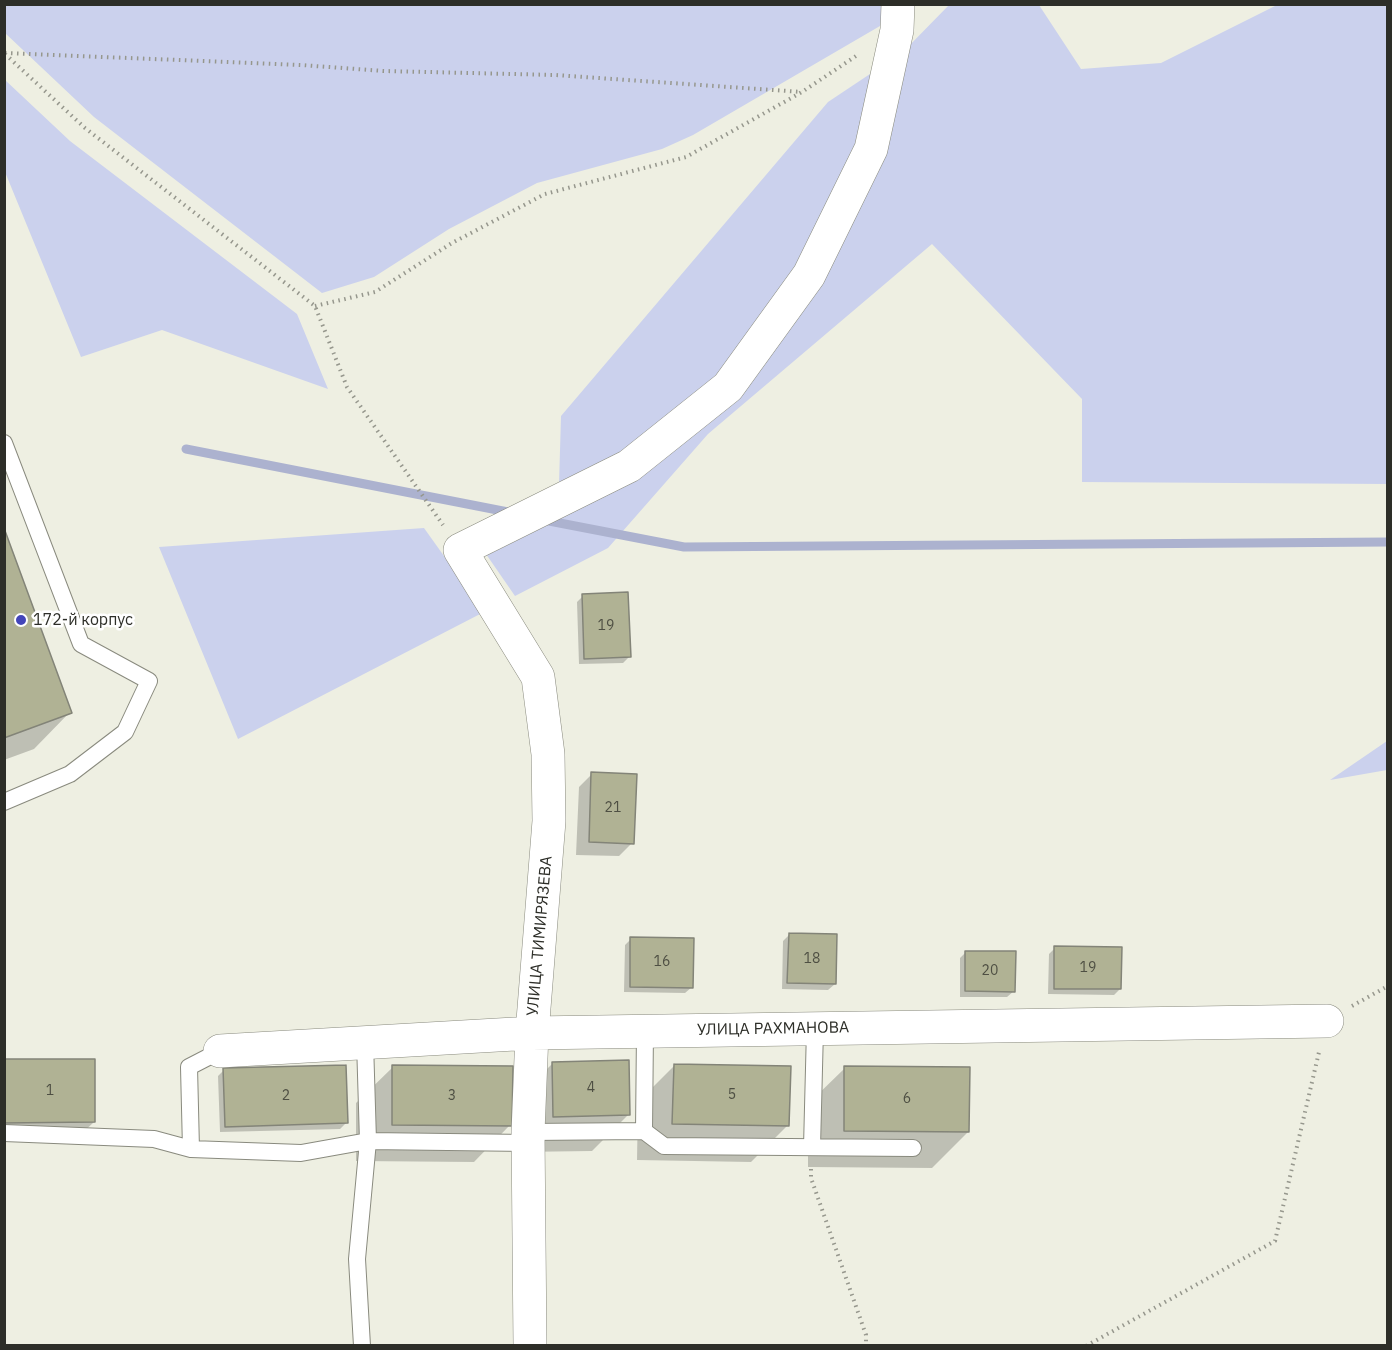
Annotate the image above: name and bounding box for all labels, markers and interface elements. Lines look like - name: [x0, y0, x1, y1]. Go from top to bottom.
- place label: 172-й корпус: [33, 610, 133, 630]
- marker: 172-й корпус: [14, 613, 28, 627]
- house number: 19: [598, 618, 614, 634]
- house number: 21: [605, 800, 621, 816]
- street label: УЛИЦА ТИМИРЯЗЕВА: [523, 855, 557, 1017]
- house number: 18: [804, 951, 820, 967]
- house number: 16: [654, 954, 670, 970]
- house number: 19: [1080, 960, 1096, 976]
- house number: 20: [982, 963, 998, 979]
- street label: УЛИЦА РАХМАНОВА: [697, 1018, 849, 1040]
- house number: 4: [587, 1080, 595, 1096]
- house number: 1: [46, 1083, 54, 1099]
- house number: 5: [728, 1087, 736, 1103]
- house number: 2: [282, 1088, 290, 1104]
- house number: 3: [448, 1088, 456, 1104]
- house number: 6: [903, 1091, 911, 1107]

